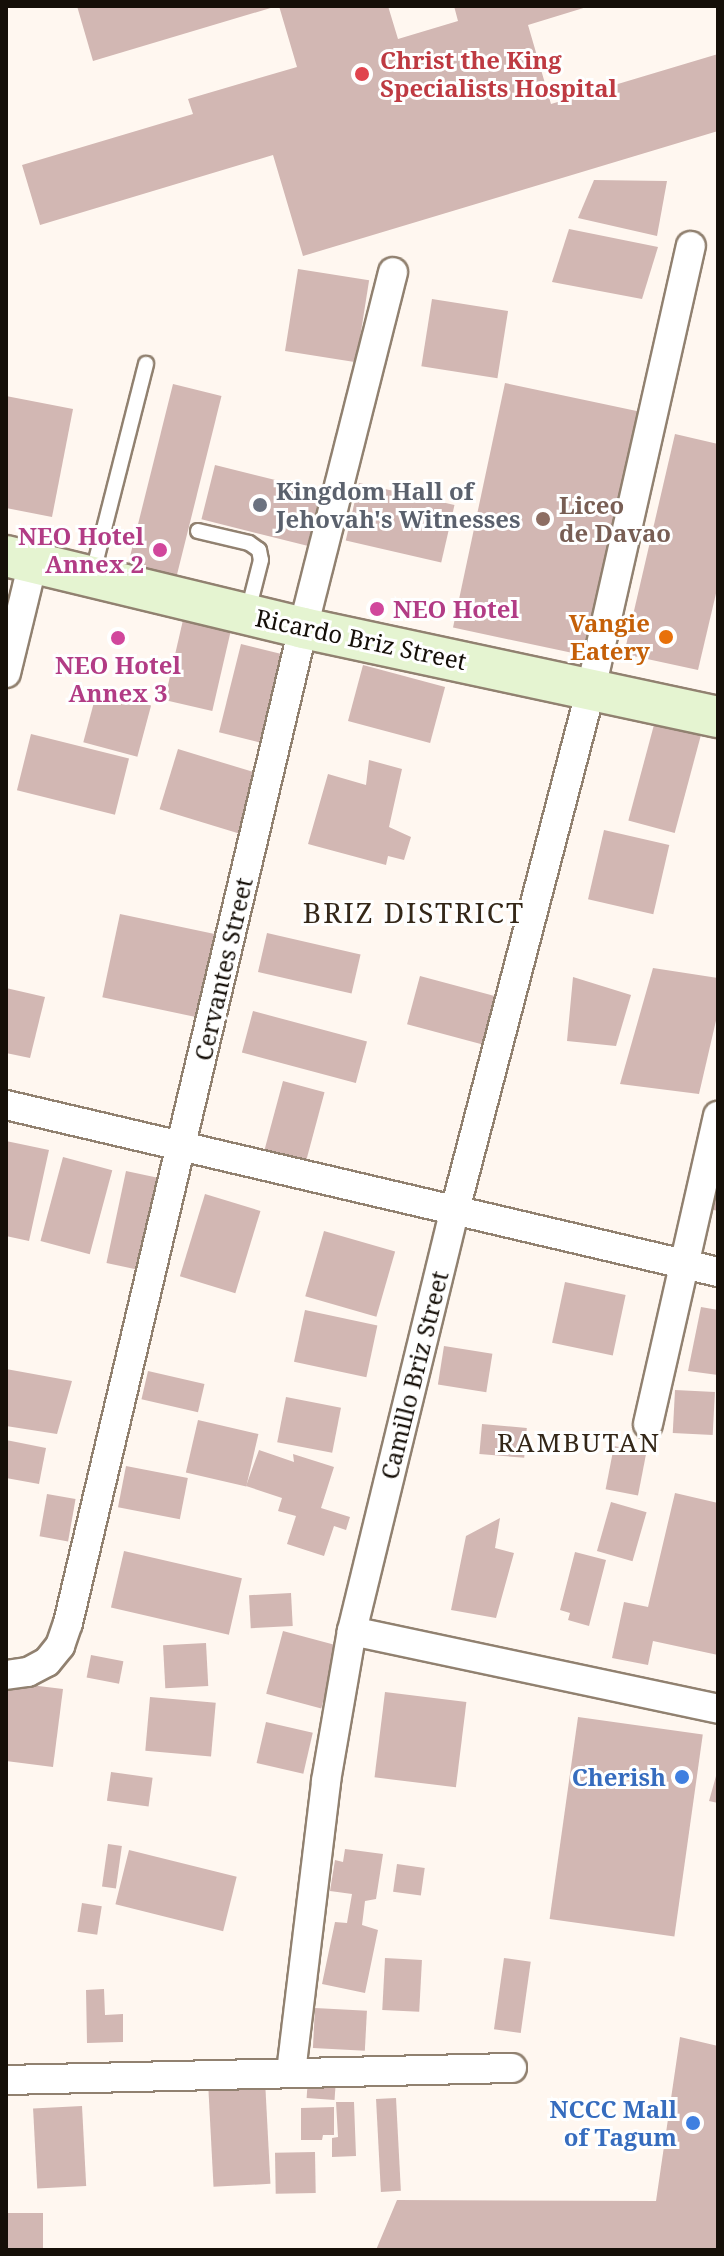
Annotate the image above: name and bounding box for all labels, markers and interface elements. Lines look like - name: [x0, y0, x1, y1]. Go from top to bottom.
- place label: Christ the King Specialists Hospital: [380, 46, 617, 102]
- marker: Christ the King Specialists Hospital: [351, 63, 373, 85]
- place label: Kingdom Hall of Jehovah's Witnesses: [276, 477, 521, 533]
- place label: Liceo de Davao: [559, 491, 671, 547]
- marker: Kingdom Hall of Jehovah's Witnesses: [251, 496, 269, 514]
- marker: Liceo de Davao: [534, 510, 552, 528]
- place label: NEO Hotel Annex 2: [18, 522, 144, 578]
- marker: NEO Hotel Annex 2: [151, 541, 169, 559]
- place label: NEO Hotel: [393, 595, 519, 623]
- marker: NEO Hotel: [368, 600, 386, 618]
- street label: Ricardo Briz Street: [253, 603, 469, 675]
- place label: Vangie Eatery: [569, 609, 650, 665]
- marker: Vangie Eatery: [657, 628, 675, 646]
- marker: NEO Hotel Annex 3: [109, 629, 127, 647]
- place label: NEO Hotel Annex 3: [55, 651, 181, 707]
- street label: Cervantes Street: [188, 875, 258, 1063]
- district label: BRIZ DISTRICT: [303, 895, 525, 929]
- street label: Camillo Briz Street: [374, 1268, 454, 1482]
- district label: RAMBUTAN: [497, 1427, 661, 1459]
- place label: Cherish: [572, 1763, 666, 1791]
- marker: Cherish: [673, 1768, 691, 1786]
- place label: NCCC Mall of Tagum: [550, 2095, 677, 2151]
- marker: NCCC Mall of Tagum: [684, 2114, 702, 2132]

